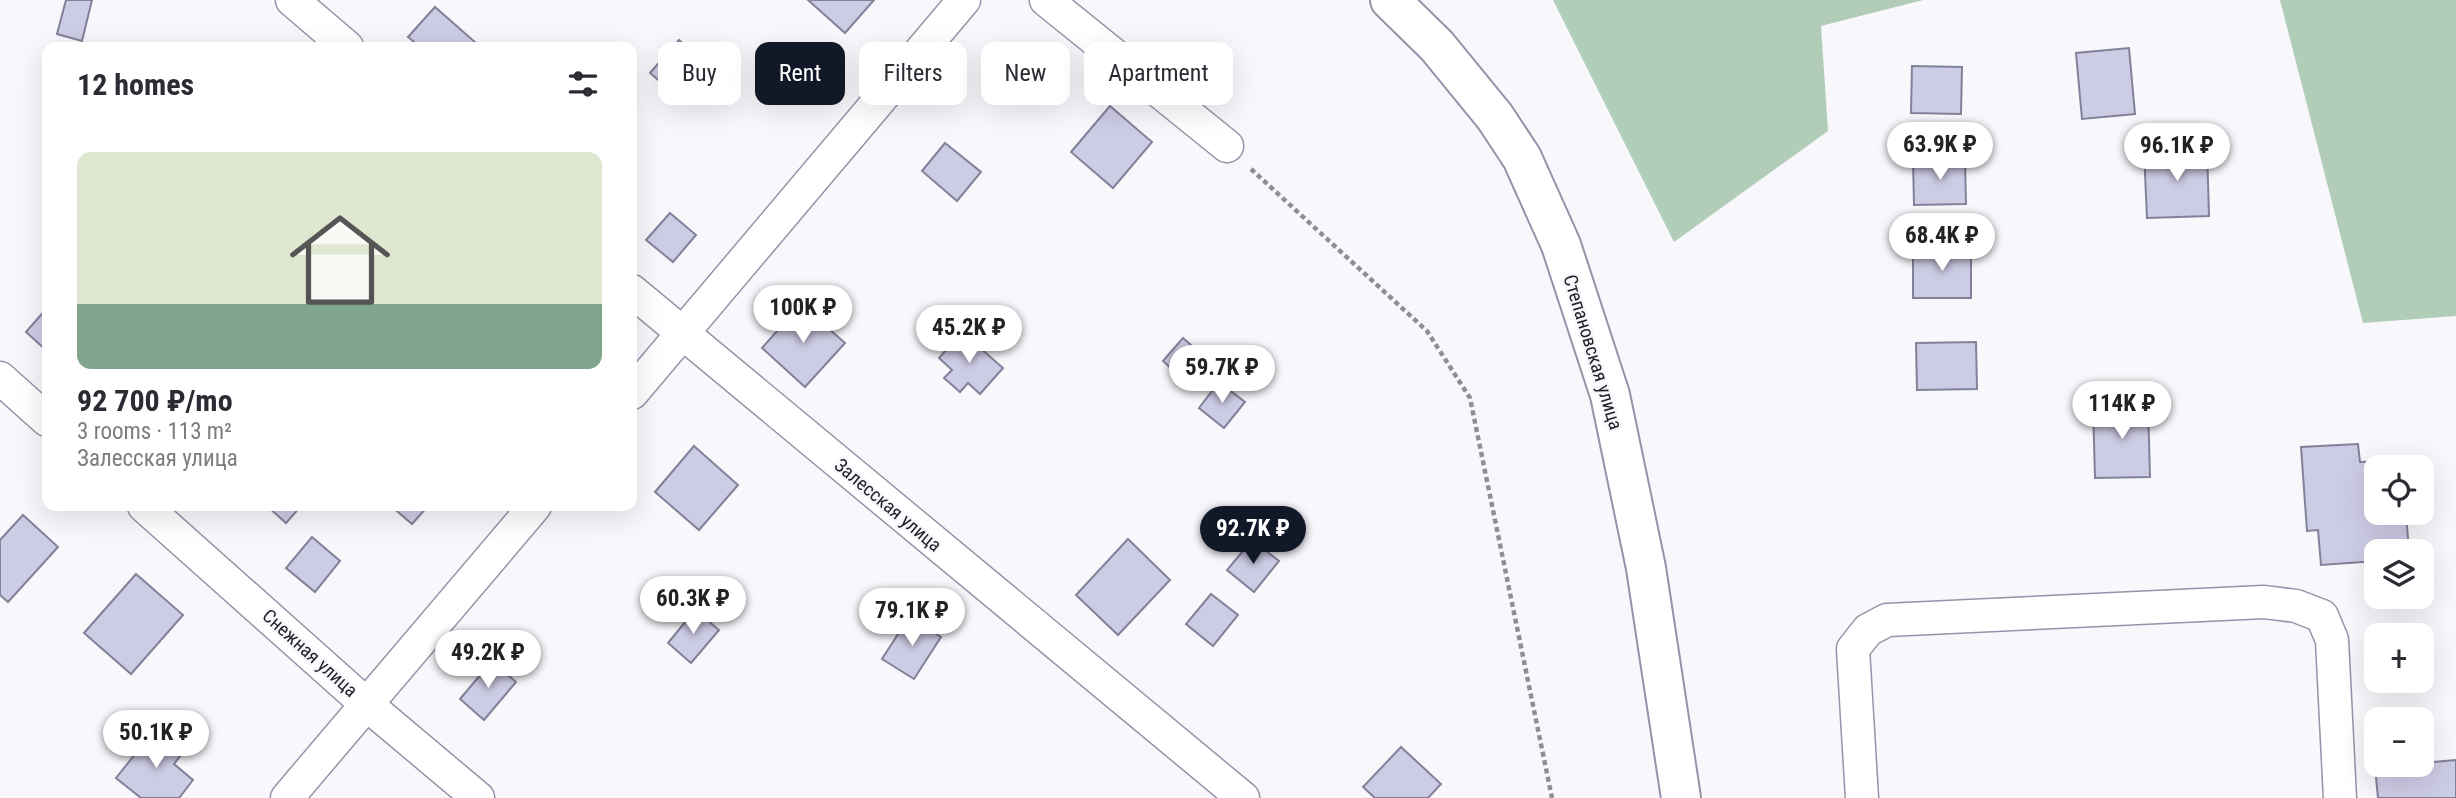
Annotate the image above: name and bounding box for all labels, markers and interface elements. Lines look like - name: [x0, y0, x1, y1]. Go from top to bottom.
- chip: Buy: [658, 42, 741, 105]
- chip: Rent: [755, 42, 845, 105]
- chip: Filters: [859, 42, 967, 105]
- chip: New: [981, 42, 1070, 105]
- chip: Apartment: [1084, 42, 1233, 105]
- icon: filters: [564, 65, 602, 103]
- text: 12 homes: [77, 67, 194, 102]
- pin: 63.9K ₽: [1875, 122, 2005, 182]
- pin: 96.1K ₽: [2112, 124, 2242, 183]
- text: 63.9K ₽: [1903, 131, 1977, 158]
- text: 96.1K ₽: [2140, 132, 2214, 159]
- icon: home: [277, 197, 403, 323]
- pin: 68.4K ₽: [1877, 214, 2007, 273]
- text: 68.4K ₽: [1905, 222, 1979, 249]
- street label: Степановская улица: [1558, 272, 1628, 432]
- pin: 100K ₽: [746, 286, 860, 345]
- text: 100K ₽: [769, 294, 837, 321]
- pin: 45.2K ₽: [904, 306, 1034, 365]
- text: 45.2K ₽: [932, 314, 1006, 341]
- pin: 59.7K ₽: [1157, 346, 1287, 405]
- text: 59.7K ₽: [1185, 354, 1259, 381]
- pin: 114K ₽: [2065, 382, 2179, 441]
- text: 92 700 ₽/mo: [77, 383, 233, 418]
- text: 114K ₽: [2088, 390, 2156, 417]
- text: 3 rooms · 113 m²: [77, 418, 232, 445]
- text: Залесская улица: [77, 445, 238, 472]
- street label: Залесская улица: [830, 454, 946, 556]
- map controls: [2364, 455, 2434, 777]
- button: locate: [2364, 455, 2434, 525]
- pin: 92.7K ₽: [1188, 506, 1318, 566]
- text: 92.7K ₽: [1216, 515, 1290, 542]
- button: layers: [2364, 539, 2434, 609]
- pin: 60.3K ₽: [628, 576, 758, 636]
- text: 60.3K ₽: [656, 585, 730, 612]
- pin: 79.1K ₽: [847, 588, 977, 648]
- text: 79.1K ₽: [875, 597, 949, 624]
- street label: Снежная улица: [258, 604, 362, 702]
- button: +: [2364, 623, 2434, 693]
- pin: 49.2K ₽: [423, 630, 553, 690]
- text: 49.2K ₽: [451, 639, 525, 666]
- button: −: [2364, 707, 2434, 777]
- pin: 50.1K ₽: [91, 710, 221, 770]
- text: 50.1K ₽: [119, 719, 193, 746]

